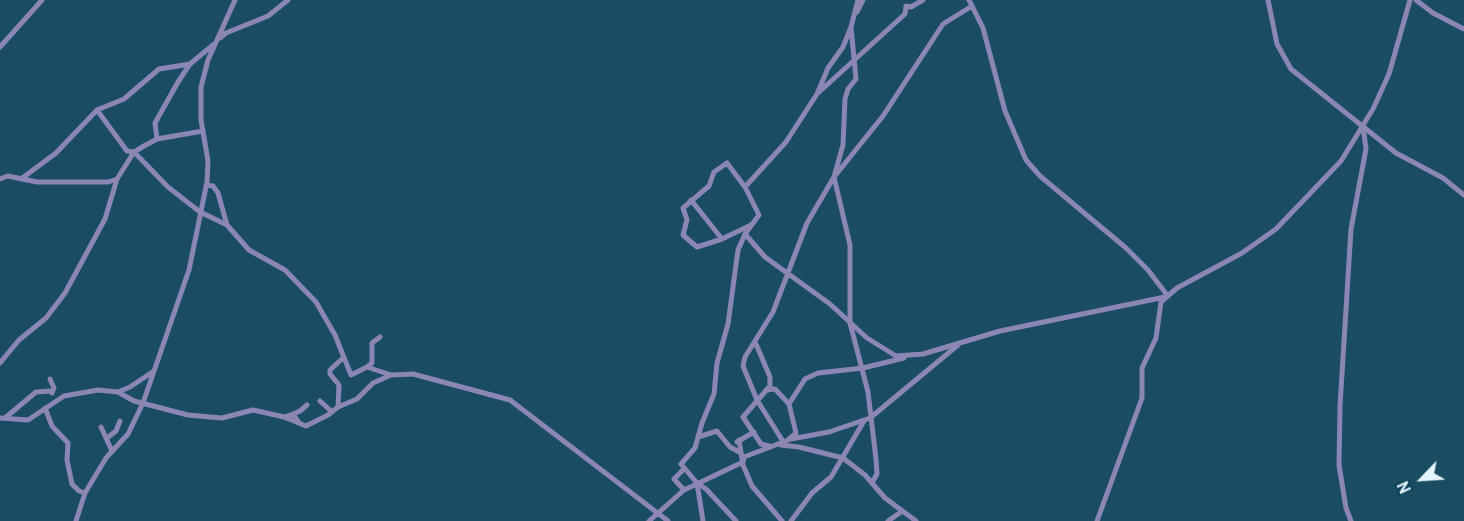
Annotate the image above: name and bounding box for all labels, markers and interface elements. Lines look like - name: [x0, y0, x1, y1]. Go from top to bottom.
- north arrow: [1392, 449, 1452, 509]
- text: N: [1394, 477, 1417, 496]

